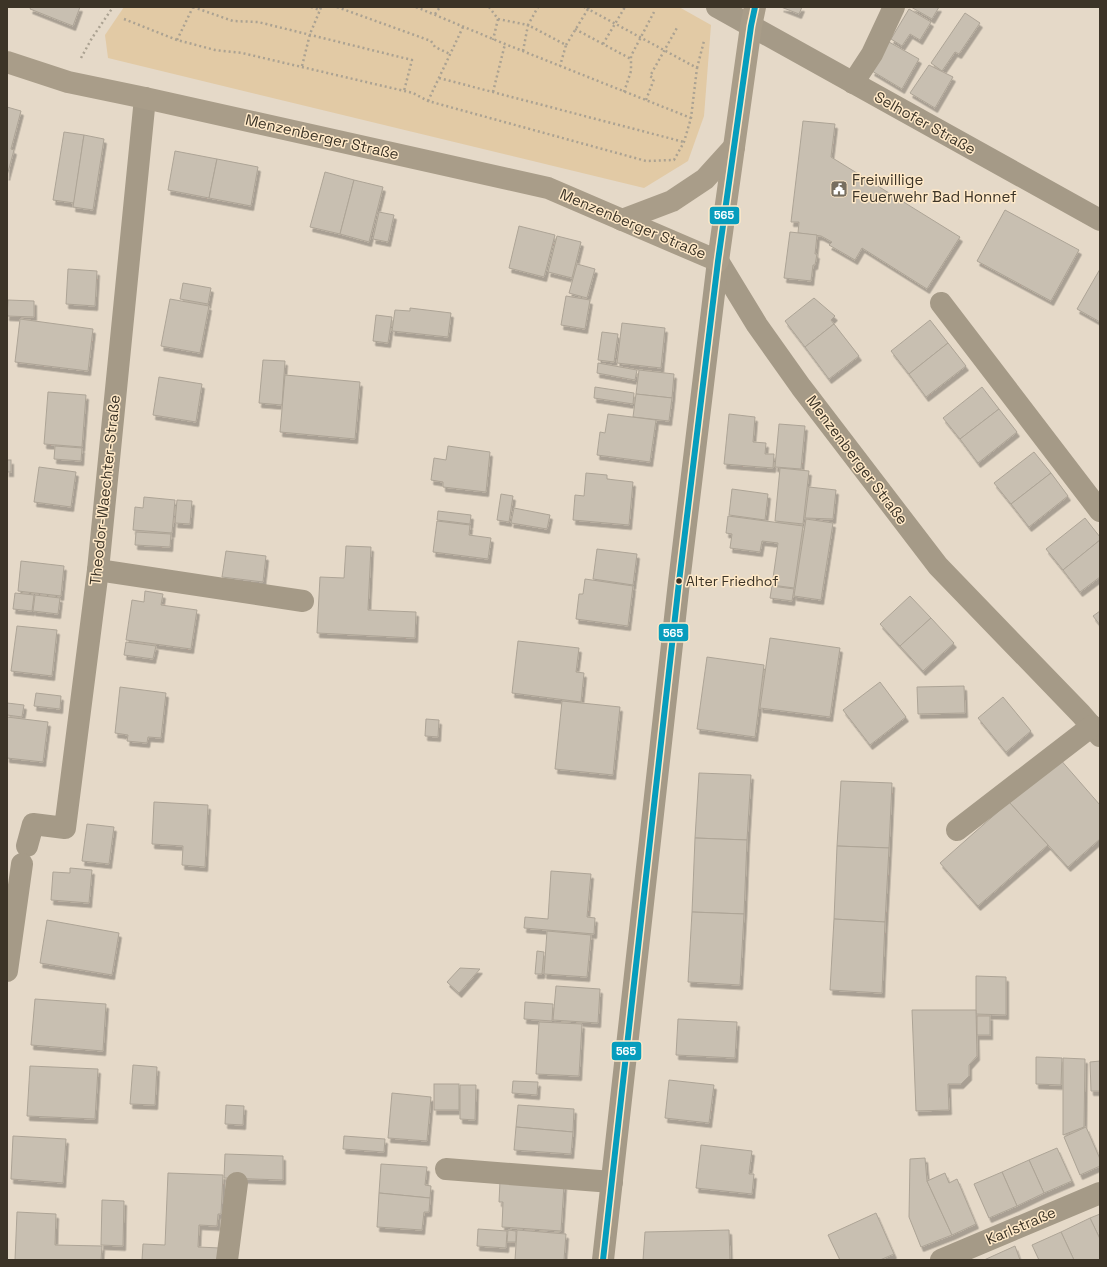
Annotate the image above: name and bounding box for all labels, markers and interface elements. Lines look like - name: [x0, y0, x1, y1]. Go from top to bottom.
- street label: Selhofer Straße: [871, 87, 979, 158]
- street label: Menzenberger Straße: [243, 110, 401, 163]
- place label: Freiwillige Feuerwehr Bad Honnef: [852, 170, 1017, 206]
- public building icon: Freiwillige Feuerwehr Bad Honnef: [829, 179, 849, 199]
- street label: Menzenberger Straße: [557, 184, 709, 263]
- line badge: 565: [709, 206, 740, 225]
- text: 565: [714, 208, 734, 222]
- street label: Menzenberger Straße: [803, 391, 912, 528]
- street label: Theodor-Waechter-Straße: [85, 394, 124, 586]
- place label: Alter Friedhof: [686, 572, 778, 590]
- marker: Alter Friedhof: [674, 576, 684, 586]
- line badge: 565: [658, 623, 689, 642]
- text: 565: [663, 626, 683, 640]
- line badge: 565: [611, 1041, 642, 1061]
- text: 565: [616, 1044, 636, 1058]
- street label: Karlstraße: [983, 1202, 1059, 1249]

